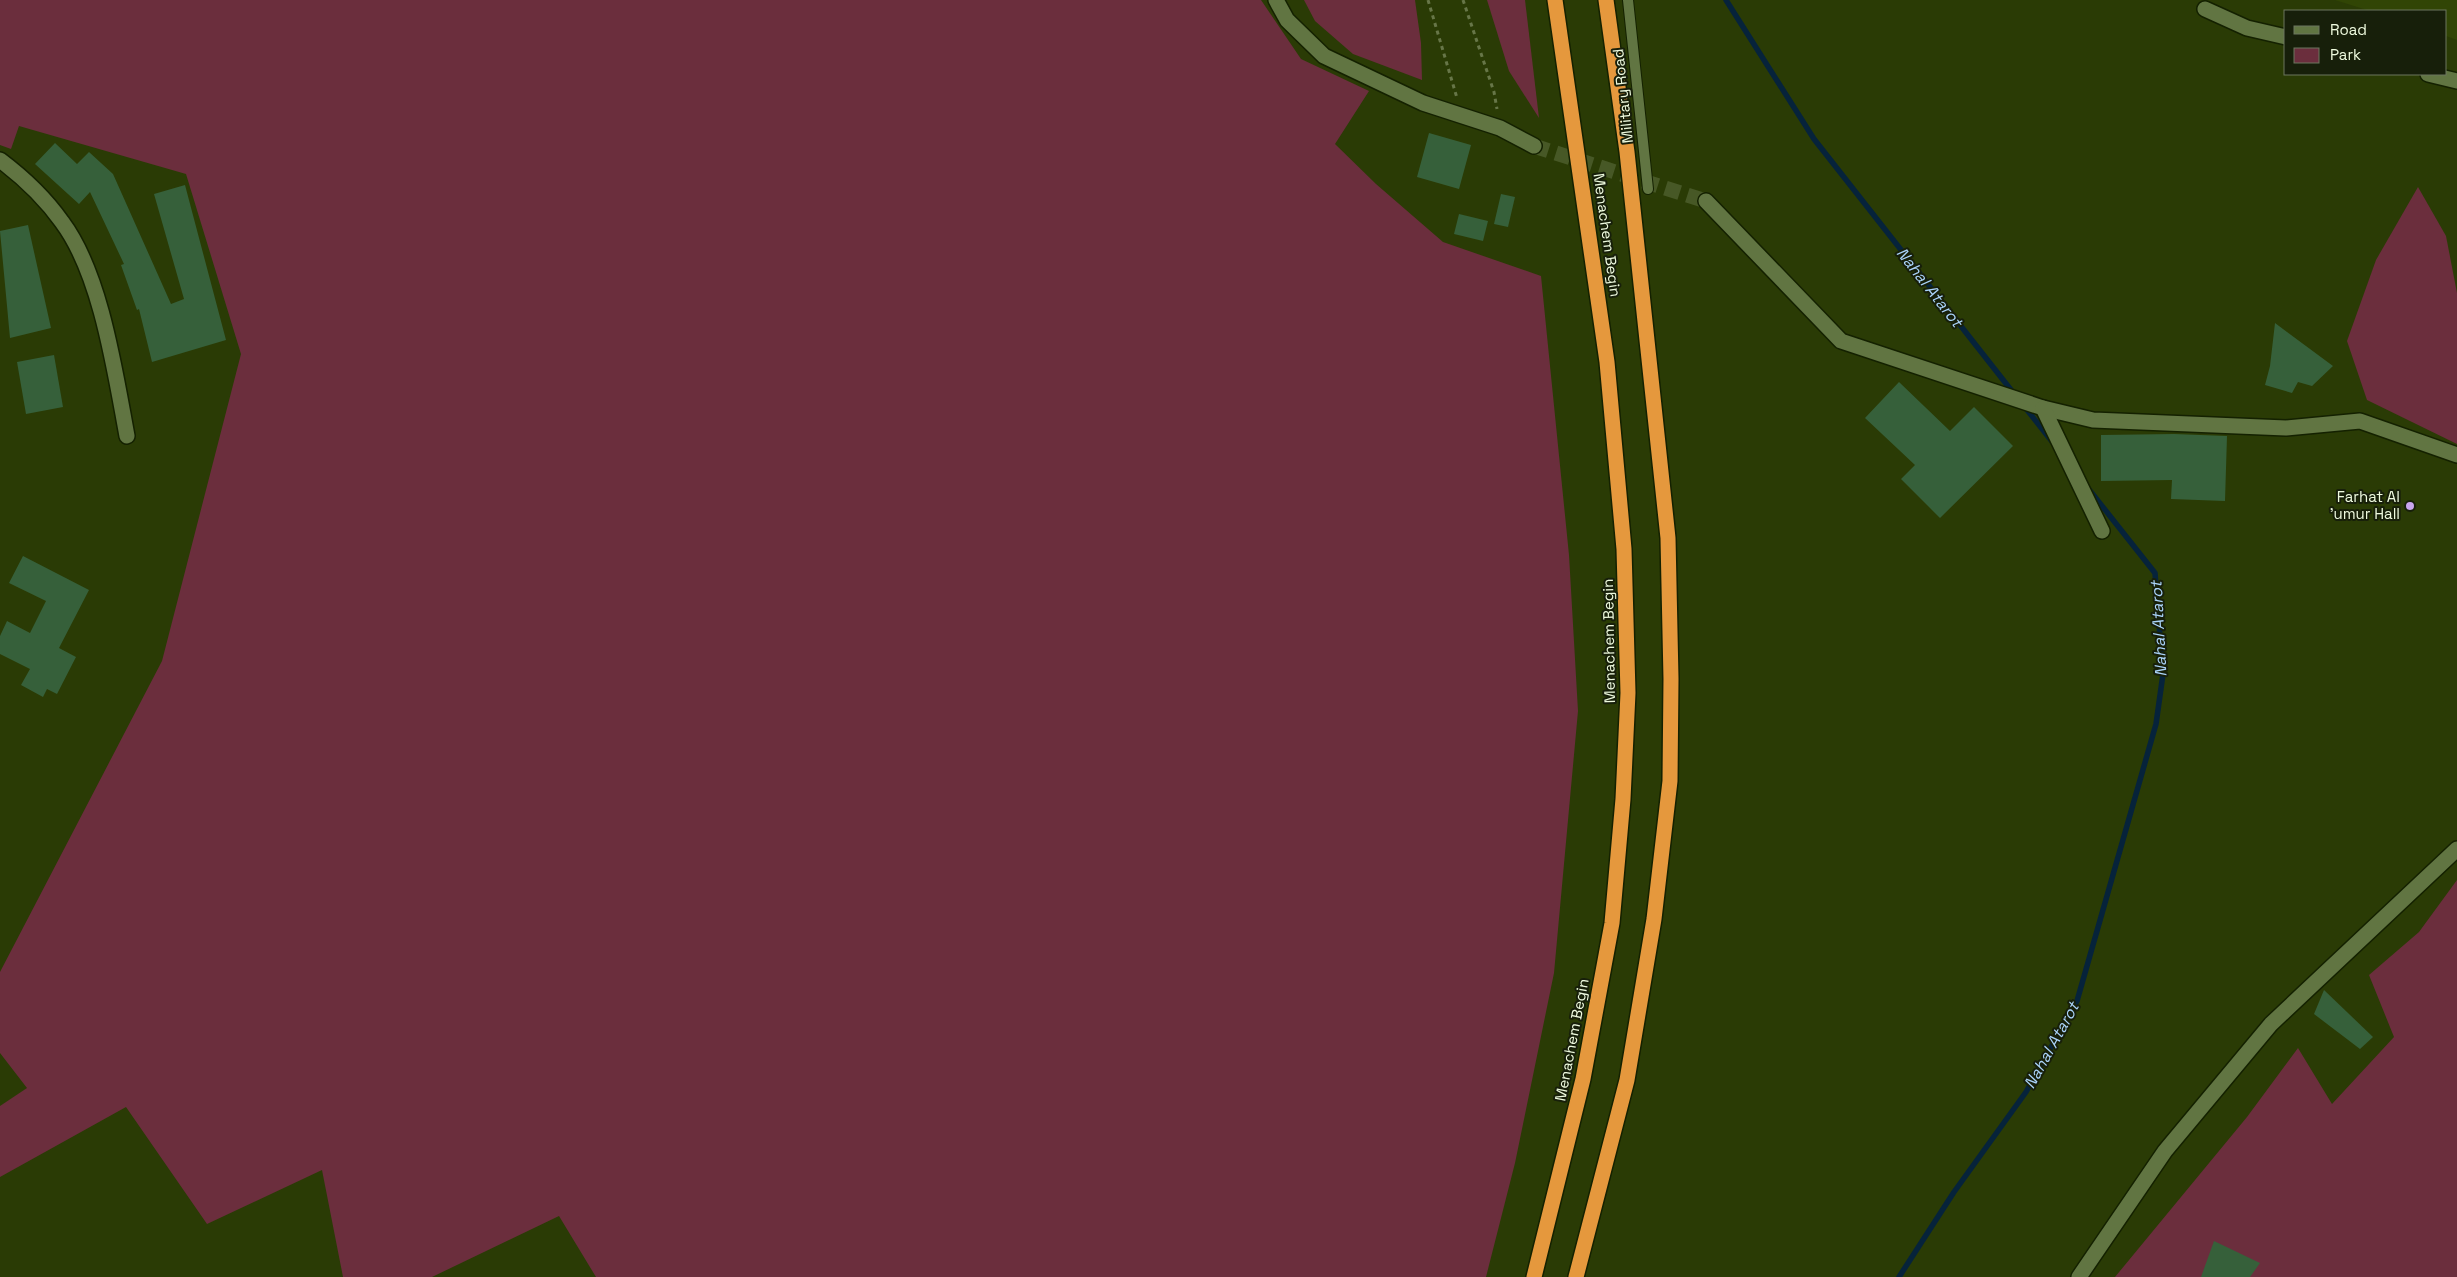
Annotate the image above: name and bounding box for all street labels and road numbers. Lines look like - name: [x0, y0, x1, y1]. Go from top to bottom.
- street label: Military Road: [1608, 48, 1637, 144]
- street label: Menachem Begin: [1589, 172, 1626, 298]
- street label: Menachem Begin: [1598, 579, 1619, 703]
- street label: Menachem Begin: [1550, 977, 1593, 1103]

